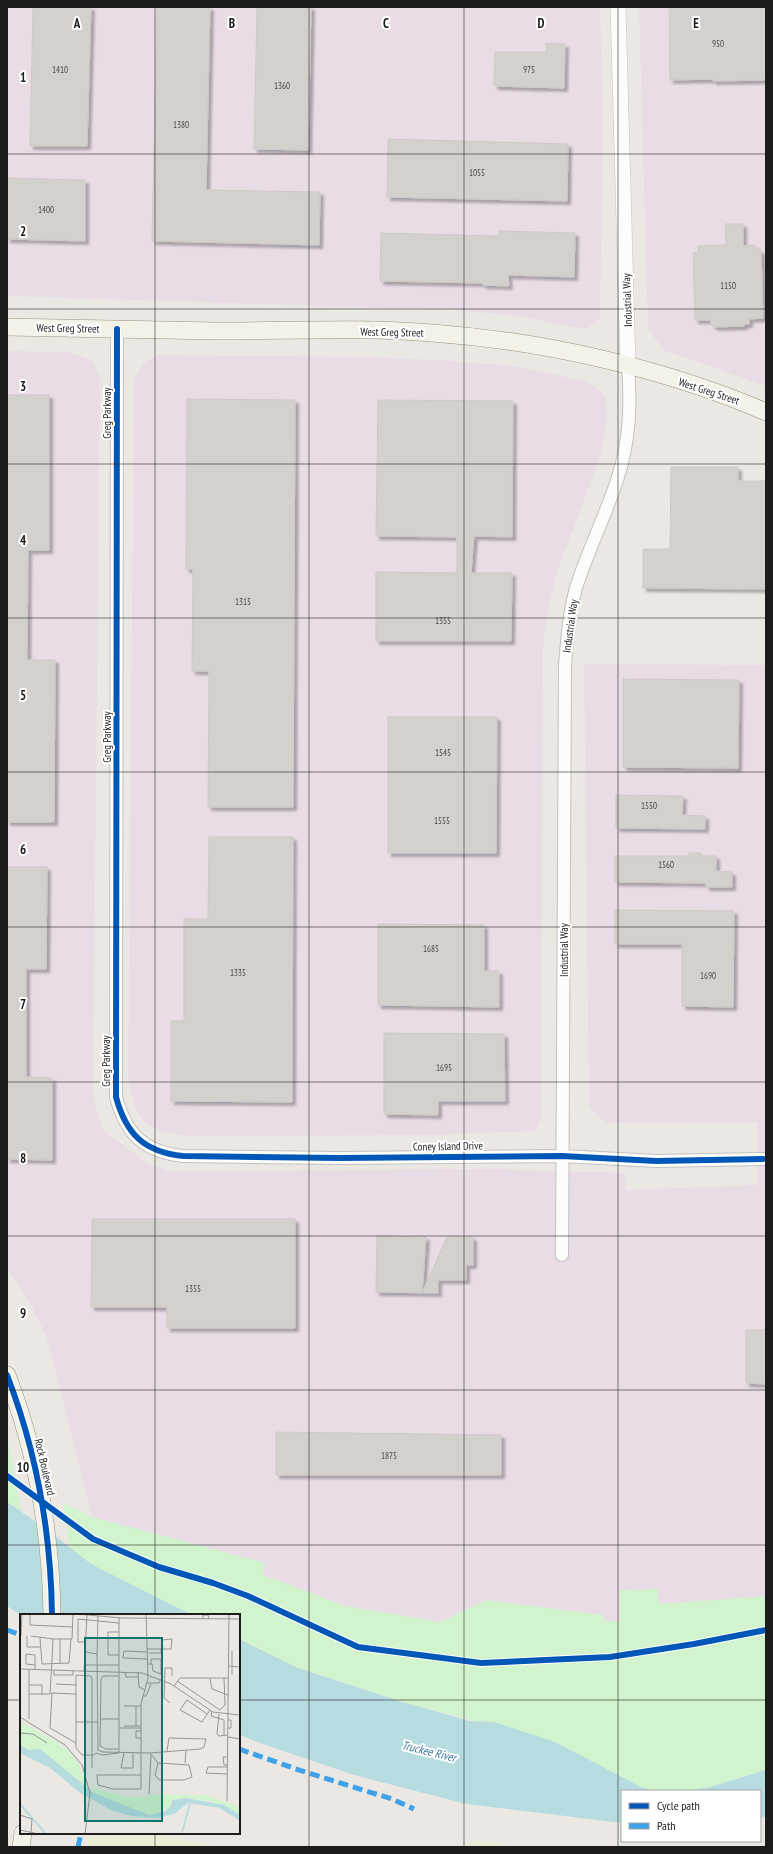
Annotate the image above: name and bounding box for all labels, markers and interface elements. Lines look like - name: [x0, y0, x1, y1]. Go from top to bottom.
- text: A: [73, 15, 81, 32]
- text: B: [229, 15, 235, 32]
- text: C: [383, 15, 389, 32]
- text: D: [538, 15, 545, 32]
- text: E: [693, 15, 699, 32]
- house number: 950: [712, 38, 724, 49]
- house number: 1410: [52, 64, 68, 75]
- house number: 975: [523, 64, 535, 75]
- text: 1: [20, 69, 26, 86]
- house number: 1360: [274, 80, 290, 91]
- house number: 1380: [173, 119, 189, 130]
- house number: 1055: [469, 167, 485, 178]
- house number: 1400: [38, 204, 54, 215]
- text: 2: [20, 223, 26, 240]
- street label: Industrial Way: [619, 272, 635, 327]
- house number: 1150: [720, 280, 736, 291]
- street label: West Greg Street: [36, 320, 100, 336]
- street label: West Greg Street: [360, 324, 424, 340]
- street label: West Greg Street: [677, 375, 741, 407]
- text: 3: [20, 378, 26, 395]
- street label: Greg Parkway: [100, 386, 114, 439]
- text: 4: [20, 532, 27, 549]
- house number: 1315: [235, 596, 251, 607]
- street label: Industrial Way: [559, 598, 581, 654]
- house number: 1355: [435, 615, 451, 626]
- text: 5: [20, 687, 26, 704]
- street label: Greg Parkway: [100, 710, 114, 763]
- house number: 1545: [435, 747, 451, 758]
- house number: 1550: [641, 800, 657, 811]
- house number: 1555: [434, 815, 450, 826]
- text: 6: [20, 841, 26, 858]
- house number: 1560: [658, 859, 674, 870]
- street label: Industrial Way: [557, 922, 571, 977]
- house number: 1685: [423, 943, 439, 954]
- house number: 1335: [230, 967, 246, 978]
- house number: 1690: [700, 970, 716, 981]
- text: 7: [20, 996, 26, 1013]
- street label: Greg Parkway: [99, 1034, 113, 1087]
- house number: 1695: [436, 1062, 452, 1073]
- street label: Coney Island Drive: [413, 1138, 484, 1154]
- text: 8: [20, 1150, 26, 1167]
- house number: 1355: [185, 1283, 201, 1294]
- text: 9: [20, 1305, 26, 1322]
- street label: Rock Boulevard: [32, 1437, 58, 1497]
- house number: 1875: [381, 1450, 397, 1461]
- text: 10: [17, 1459, 29, 1476]
- inset map: [20, 1614, 240, 1834]
- water label: Truckee River: [400, 1737, 459, 1765]
- legend: [621, 1790, 761, 1842]
- text: Cycle path: [657, 1798, 700, 1813]
- text: Path: [657, 1818, 675, 1833]

